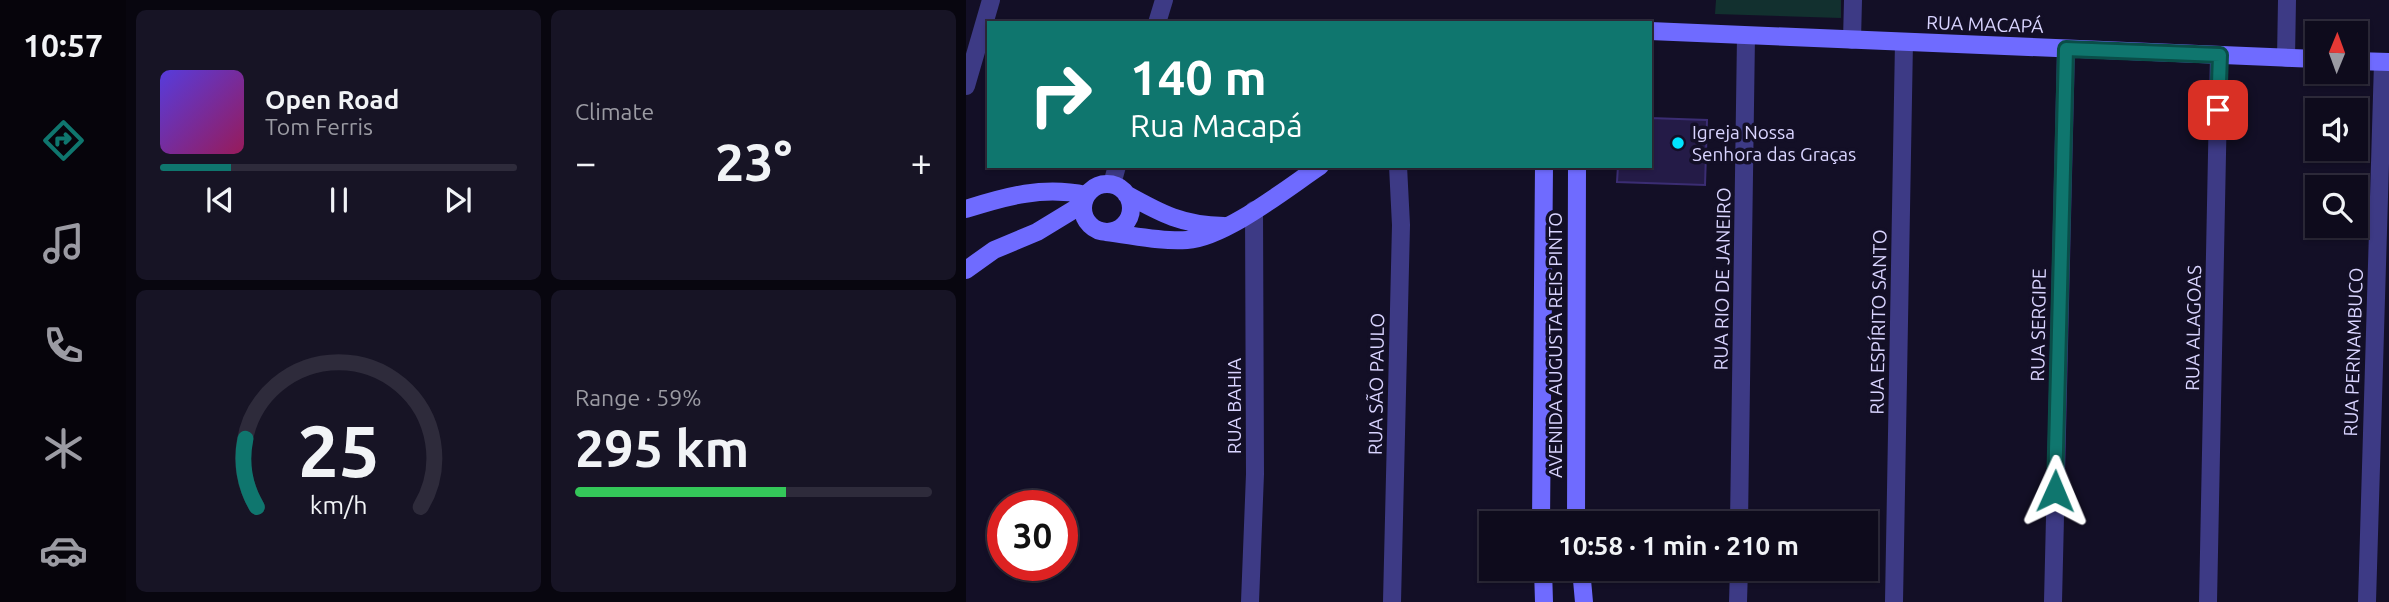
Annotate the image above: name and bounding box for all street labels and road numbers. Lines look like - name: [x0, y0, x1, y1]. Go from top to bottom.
- street label: RUA MACAPÁ: [1926, 11, 2045, 37]
- street label: RUA RIO DE JANEIRO: [1709, 187, 1735, 371]
- street label: AVENIDA AUGUSTA REIS PINTO: [1544, 212, 1566, 478]
- street label: RUA ESPÍRITO SANTO: [1865, 229, 1891, 415]
- street label: RUA ALAGOAS: [2181, 265, 2205, 391]
- street label: RUA PERNAMBUCO: [2339, 267, 2367, 437]
- street label: RUA SERGIPE: [2026, 268, 2050, 382]
- street label: RUA SÃO PAULO: [1364, 313, 1388, 455]
- street label: RUA BAHIA: [1223, 357, 1245, 454]

